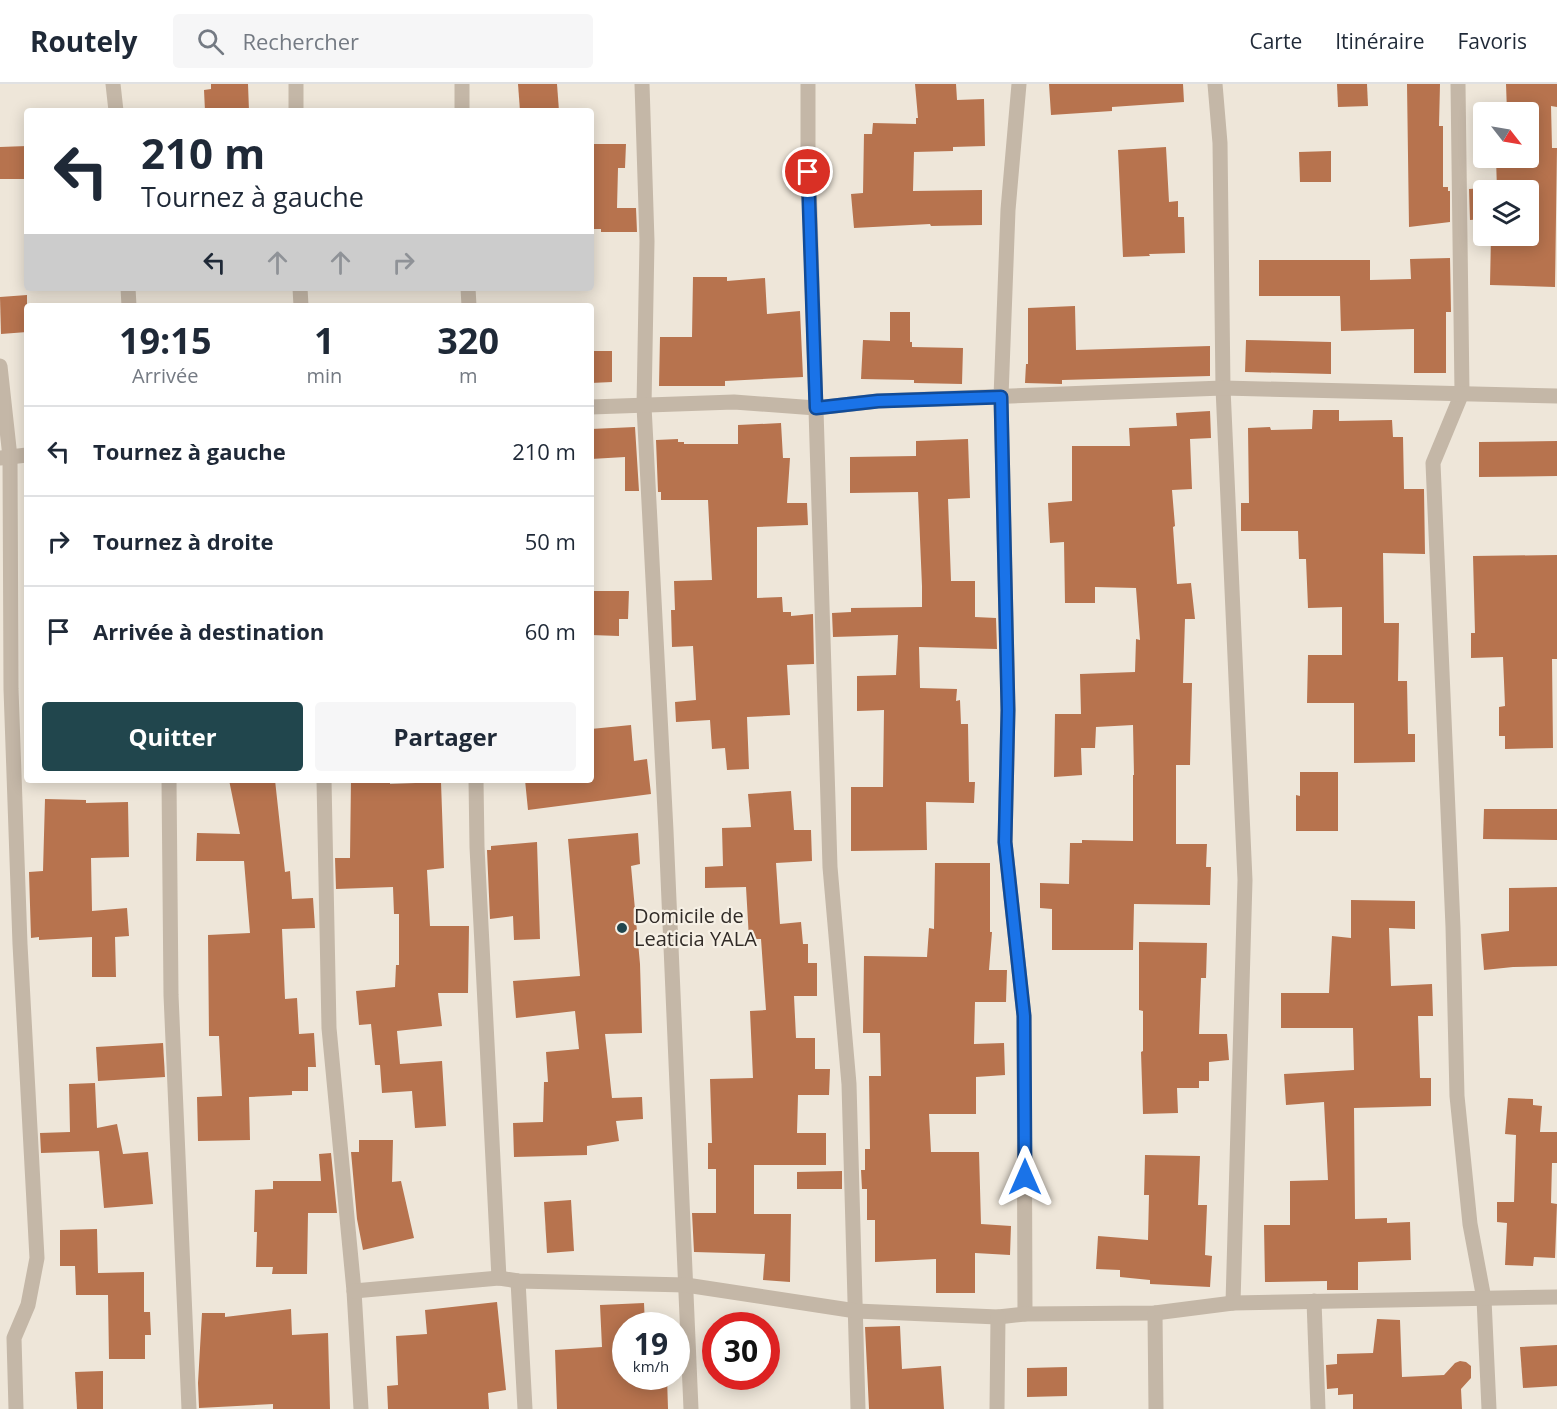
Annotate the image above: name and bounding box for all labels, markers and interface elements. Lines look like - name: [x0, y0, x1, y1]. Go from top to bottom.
- search box: [173, 14, 593, 68]
- text: Routely: [30, 22, 137, 60]
- icon: search: [194, 25, 227, 58]
- text: Rechercher: [242, 26, 359, 56]
- text: Carte: [1249, 27, 1302, 55]
- text: Itinéraire: [1335, 27, 1424, 55]
- text: Favoris: [1457, 27, 1527, 55]
- north arrow: [1473, 102, 1539, 168]
- map controls: [1473, 102, 1539, 246]
- text: 210 m: [141, 124, 265, 181]
- icon: left: [42, 132, 120, 210]
- pin: [782, 146, 833, 197]
- icon: arrive: [791, 155, 824, 188]
- text: Tournez à gauche: [141, 178, 364, 215]
- button: layers: [1473, 180, 1539, 246]
- icon: left: [198, 246, 231, 279]
- icon: ahead: [261, 246, 294, 279]
- icon: ahead: [324, 246, 357, 279]
- icon: right: [387, 246, 420, 279]
- text: 19:15: [119, 316, 212, 365]
- text: 1: [314, 316, 335, 365]
- text: 320: [437, 316, 499, 365]
- text: Arrivée: [132, 362, 198, 389]
- text: min: [306, 362, 342, 389]
- text: m: [459, 362, 477, 389]
- icon: left: [42, 435, 75, 468]
- text: Tournez à gauche: [93, 436, 286, 466]
- text: 210 m: [512, 436, 576, 466]
- icon: right: [42, 525, 75, 558]
- text: Tournez à droite: [93, 526, 274, 556]
- text: 50 m: [525, 526, 576, 556]
- icon: arrive: [42, 615, 75, 648]
- text: Arrivée à destination: [93, 616, 324, 646]
- text: 60 m: [525, 616, 576, 646]
- button: Quitter: [42, 702, 303, 771]
- button: Partager: [315, 702, 576, 771]
- place label: Domicile de Leaticia YALA: [634, 902, 757, 952]
- marker: Domicile de Leaticia YALA: [615, 921, 629, 935]
- position arrow: [993, 1145, 1057, 1209]
- speed limit sign: 30: [702, 1312, 780, 1390]
- text: 19: [634, 1323, 668, 1364]
- text: km/h: [633, 1356, 669, 1376]

